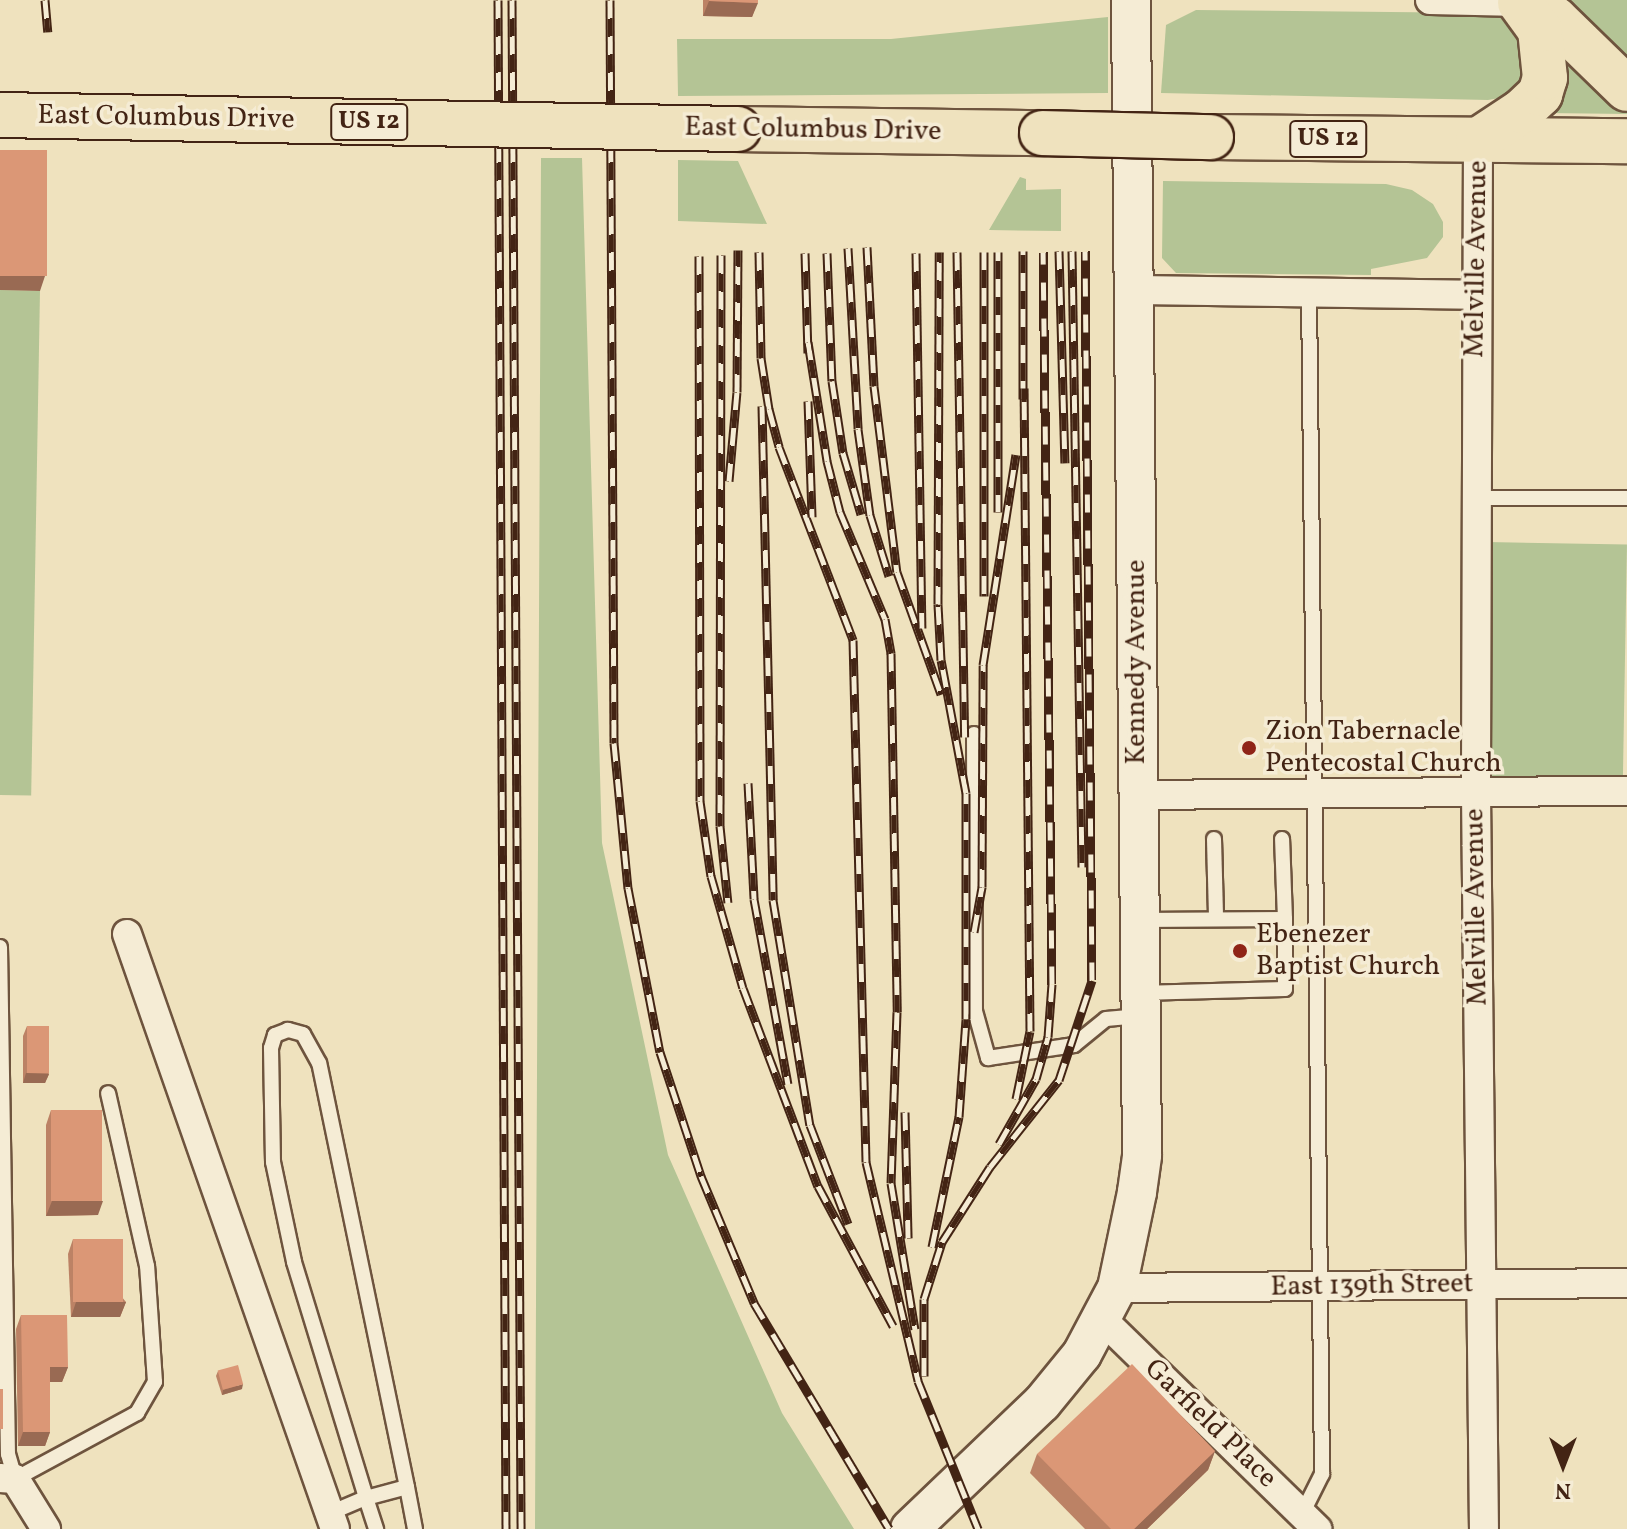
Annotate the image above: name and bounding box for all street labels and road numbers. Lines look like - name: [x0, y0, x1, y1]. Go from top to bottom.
- street label: East Columbus Drive: [37, 99, 295, 137]
- road number: US 12: [329, 100, 409, 144]
- street label: East Columbus Drive: [684, 111, 942, 149]
- road number: US 12: [1288, 117, 1368, 161]
- street label: Melville Avenue: [1458, 160, 1496, 358]
- street label: Kennedy Avenue: [1120, 559, 1154, 765]
- street label: Melville Avenue: [1458, 808, 1496, 1006]
- street label: East 139th Street: [1270, 1267, 1474, 1305]
- street label: Garfield Place: [1137, 1352, 1283, 1496]

